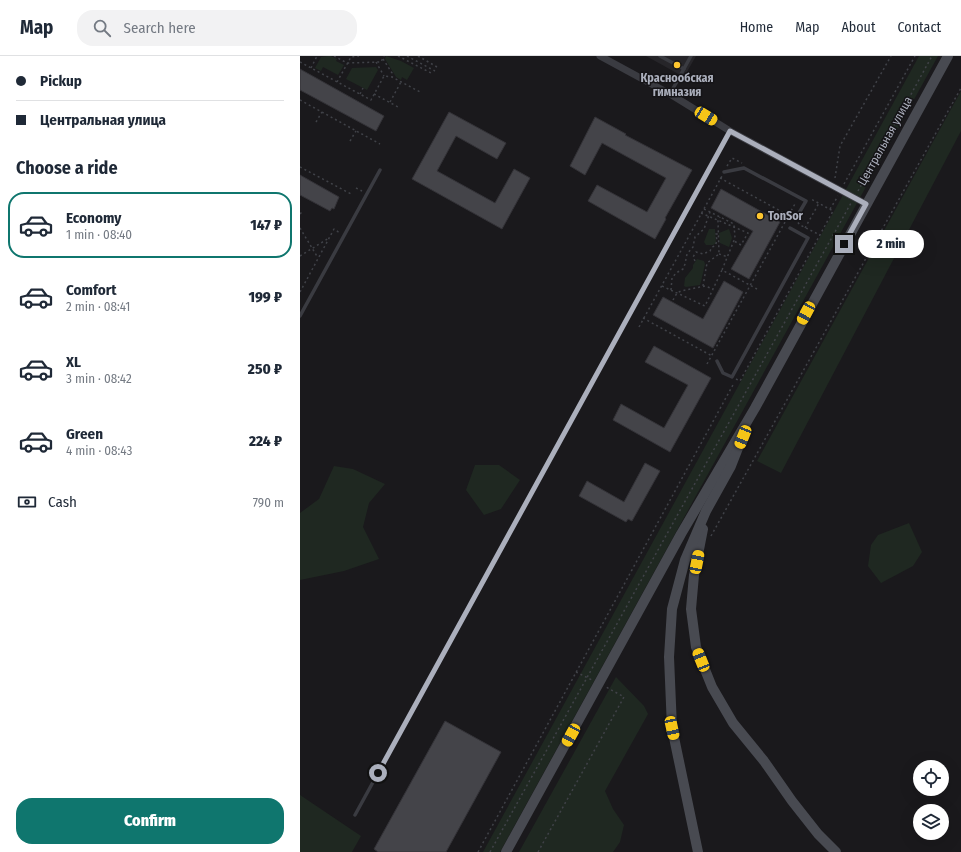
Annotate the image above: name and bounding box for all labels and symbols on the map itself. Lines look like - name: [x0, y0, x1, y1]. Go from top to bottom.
- marker: Краснообская гимназия: [672, 60, 682, 70]
- place label: Краснообская гимназия: [640, 71, 714, 99]
- street label: Центральная улица: [855, 94, 915, 188]
- car: [693, 105, 719, 127]
- place label: TonSor: [768, 209, 804, 223]
- marker: TonSor: [755, 211, 765, 221]
- callout: 2 min: [858, 230, 924, 258]
- route end: [835, 235, 853, 253]
- car: [795, 300, 817, 326]
- car: [733, 424, 753, 450]
- car: [689, 549, 705, 575]
- car: [691, 647, 711, 673]
- car: [664, 715, 680, 741]
- car: [560, 722, 582, 748]
- route start: [369, 764, 387, 782]

